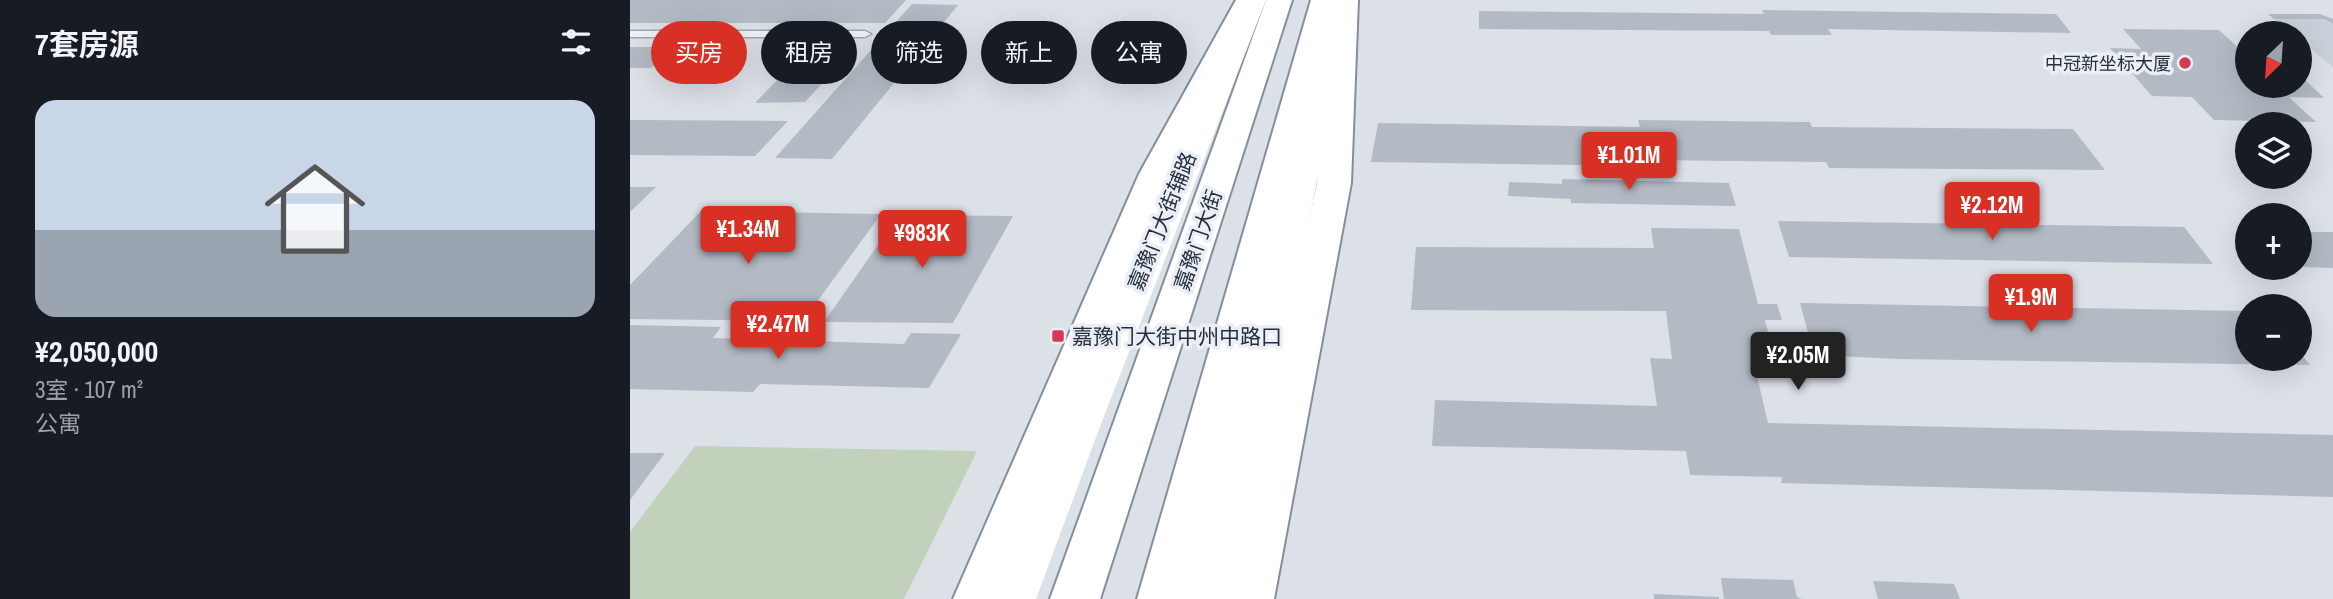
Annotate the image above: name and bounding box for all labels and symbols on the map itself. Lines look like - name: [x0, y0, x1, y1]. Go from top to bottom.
- north arrow: [2235, 21, 2312, 98]
- place label: 中冠新坐标大厦: [2045, 51, 2171, 76]
- marker: 中冠新坐标大厦: [2177, 55, 2193, 71]
- pin: ¥1.01M: [1572, 132, 1686, 192]
- street label: 嘉豫门大街辅路: [1123, 148, 1201, 294]
- pin: ¥2.12M: [1935, 182, 2049, 242]
- street label: 嘉豫门大街: [1169, 186, 1227, 294]
- pin: ¥1.34M: [691, 206, 805, 266]
- pin: ¥983K: [873, 210, 971, 270]
- pin: ¥1.9M: [1982, 274, 2080, 334]
- pin: ¥2.47M: [721, 302, 835, 361]
- place label: 嘉豫门大街中州中路口: [1072, 322, 1282, 351]
- marker: 嘉豫门大街中州中路口: [1050, 328, 1066, 344]
- pin: ¥2.05M: [1741, 332, 1855, 392]

